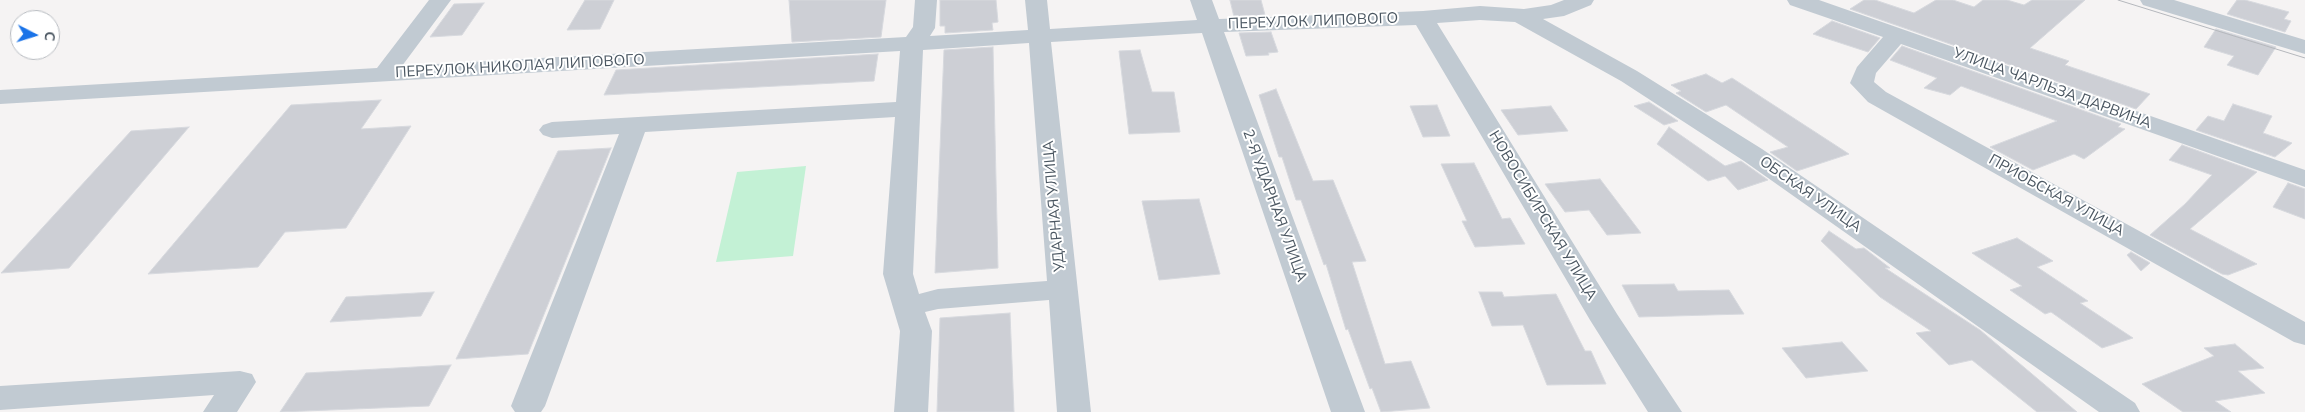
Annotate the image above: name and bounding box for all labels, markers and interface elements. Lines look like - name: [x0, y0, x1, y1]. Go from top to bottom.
- north arrow: [10, 10, 60, 60]
- street label: ПЕРЕУЛОК ЛИПОВОГО: [1228, 10, 1398, 34]
- text: С: [40, 31, 59, 42]
- street label: УЛИЦА ЧАРЛЬЗА ДАРВИНА: [1951, 45, 2153, 133]
- street label: ПЕРЕУЛОК НИКОЛАЯ ЛИПОВОГО: [395, 51, 645, 83]
- street label: 2-Я УДАРНАЯ УЛИЦА: [1238, 127, 1310, 285]
- street label: НОВОСИБИРСКАЯ УЛИЦА: [1484, 128, 1600, 304]
- street label: УДАРНАЯ УЛИЦА: [1040, 140, 1070, 272]
- street label: ПРИОБСКАЯ УЛИЦА: [1985, 151, 2127, 241]
- street label: ОБСКАЯ УЛИЦА: [1756, 153, 1864, 237]

